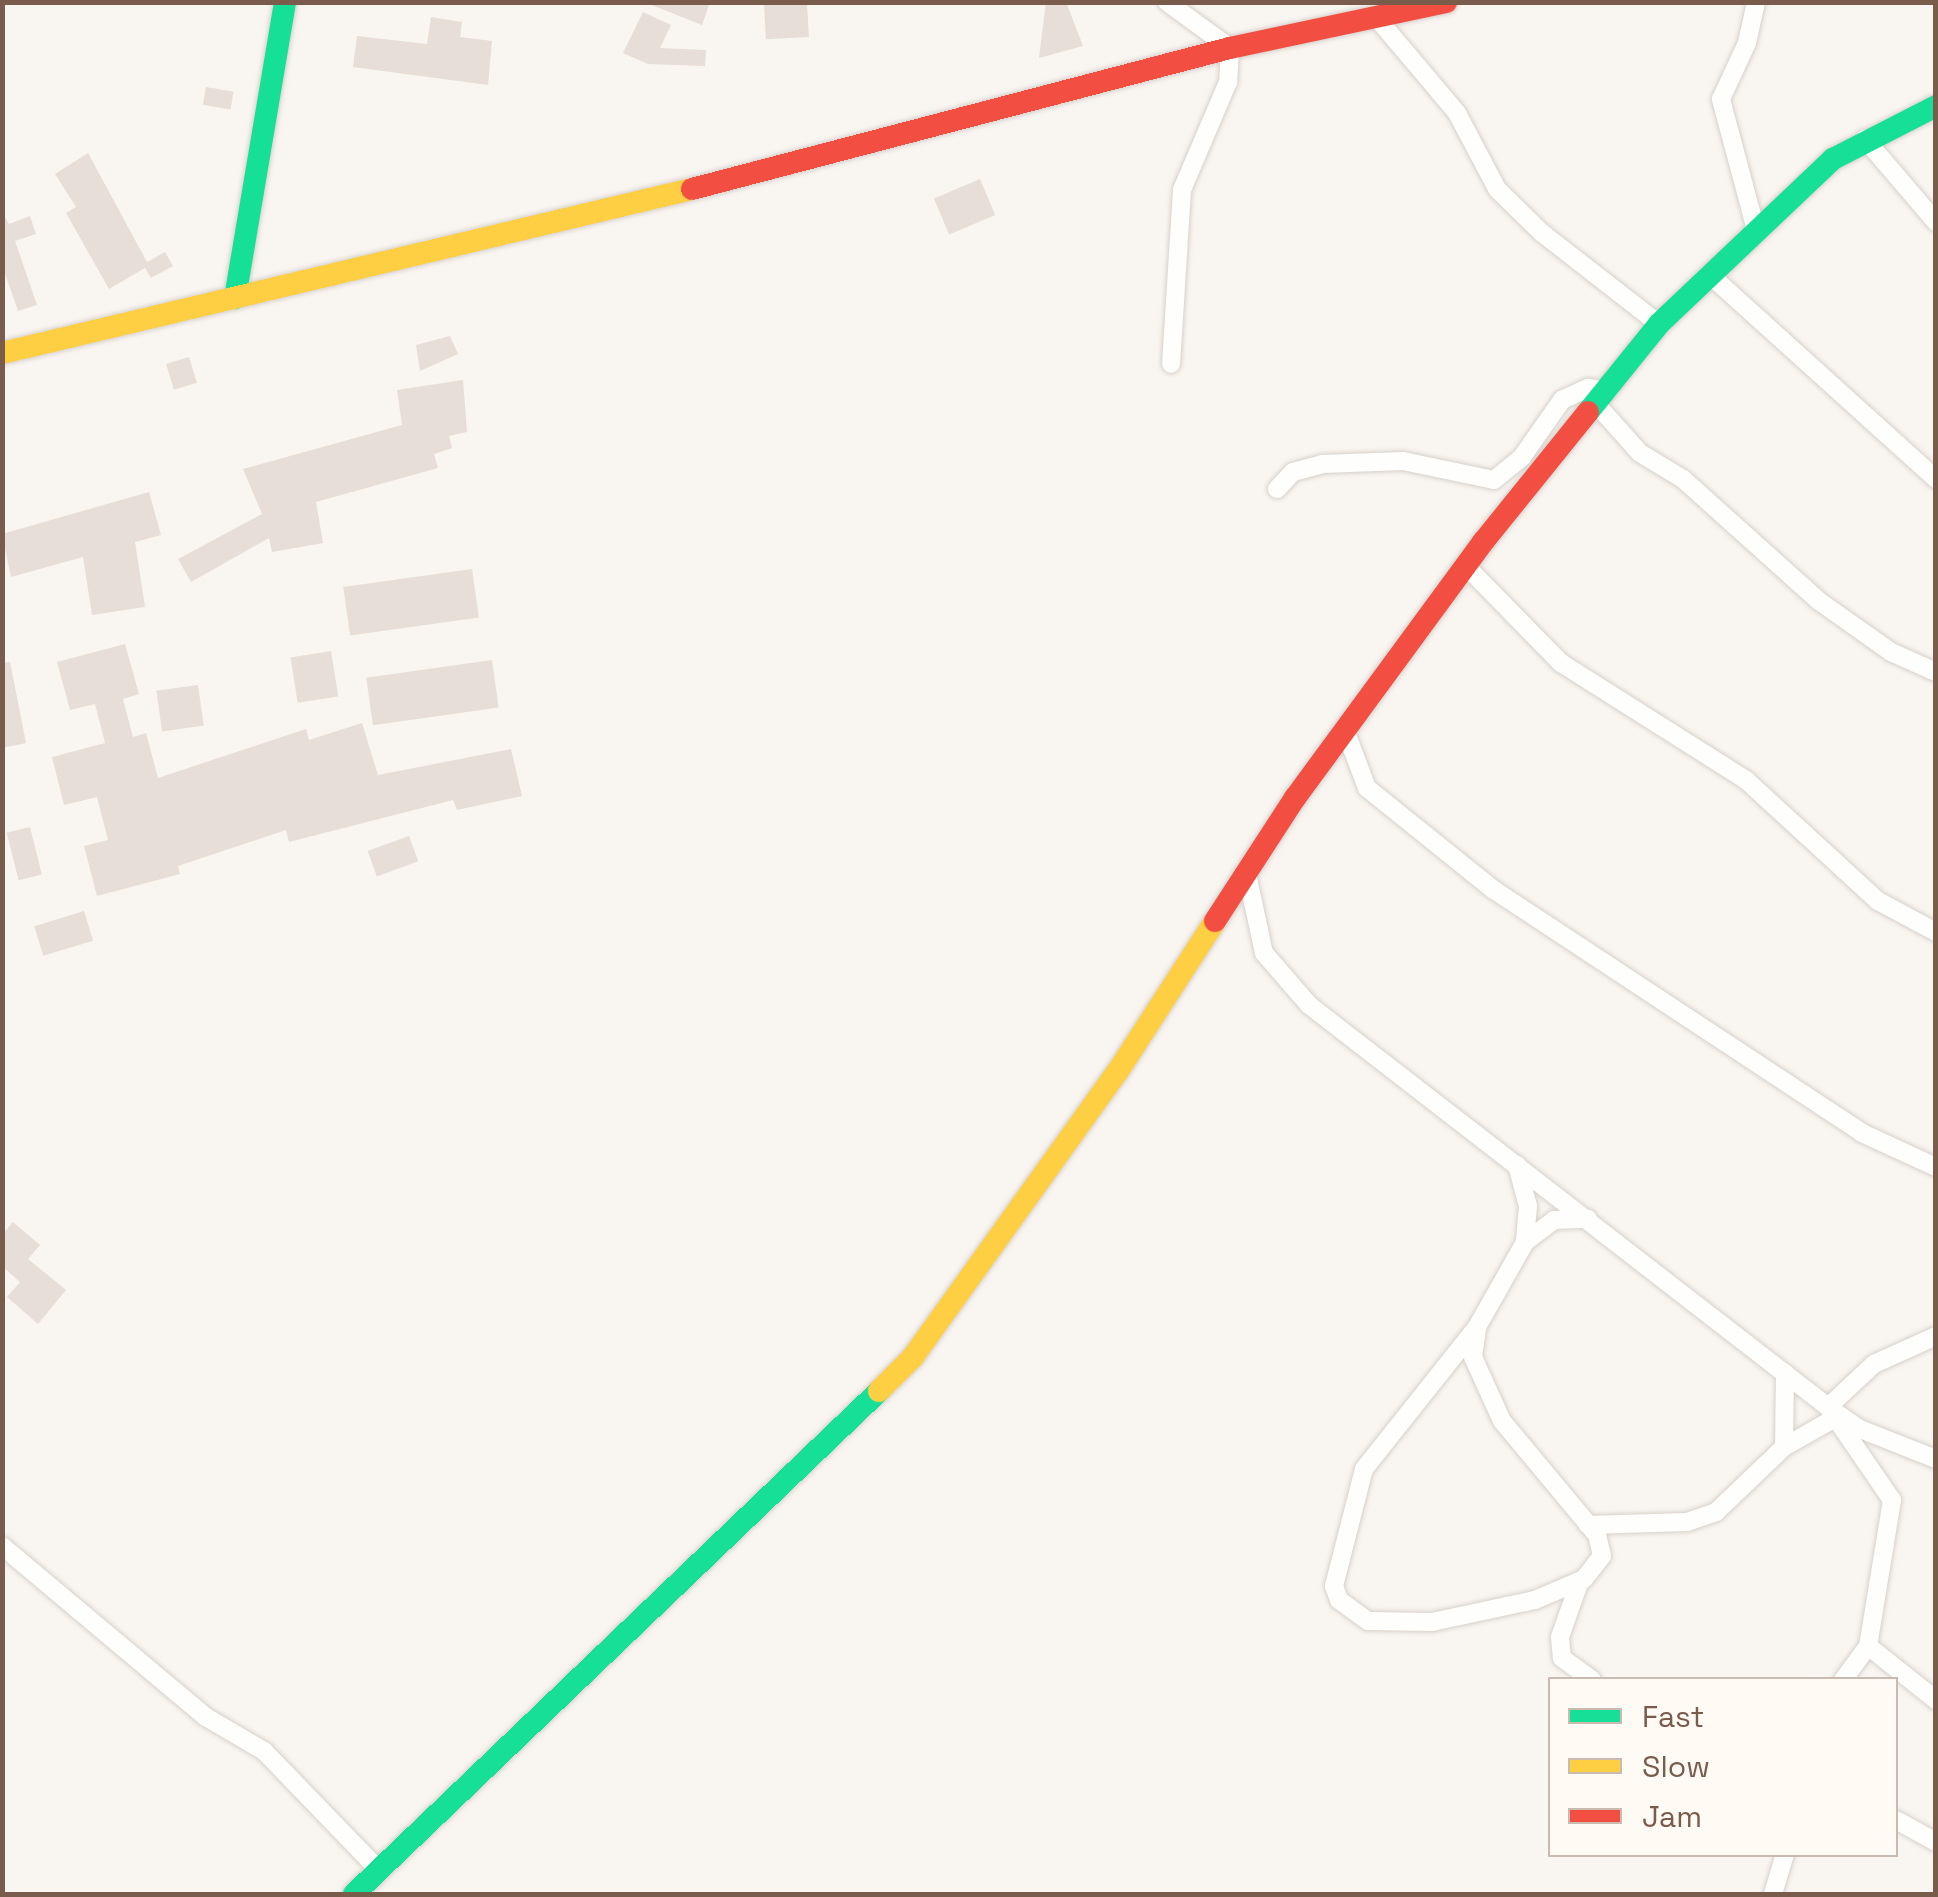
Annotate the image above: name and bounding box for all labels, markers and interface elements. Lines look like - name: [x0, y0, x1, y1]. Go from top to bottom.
- legend: [1548, 1677, 1898, 1857]
- text: Fast: [1642, 1697, 1704, 1736]
- text: Slow: [1642, 1747, 1710, 1786]
- text: Jam: [1642, 1797, 1702, 1836]

